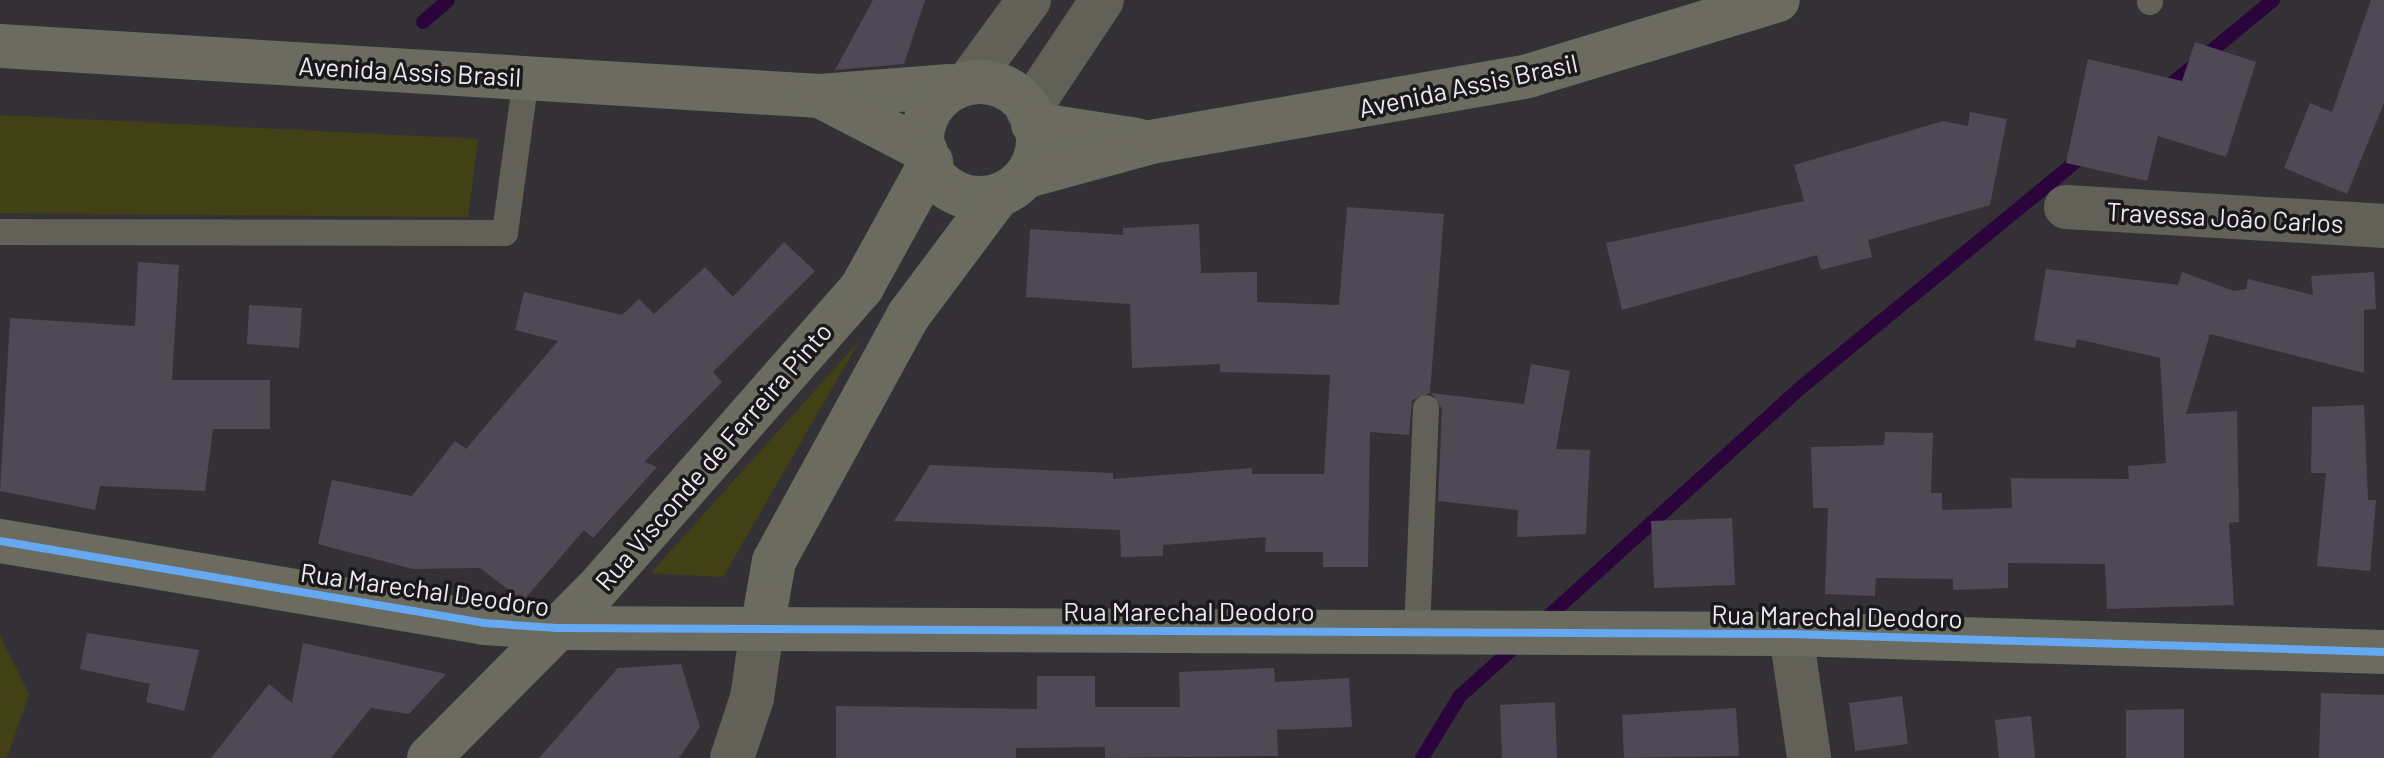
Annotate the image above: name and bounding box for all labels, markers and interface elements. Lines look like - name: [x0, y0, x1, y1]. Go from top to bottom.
- street label: Avenida Assis Brasil: [1356, 47, 1580, 123]
- street label: Avenida Assis Brasil: [298, 50, 522, 92]
- street label: Travessa João Carlos: [2106, 195, 2344, 239]
- street label: Rua Visconde de Ferreira Pinto: [588, 316, 838, 596]
- street label: Rua Marechal Deodoro: [298, 556, 552, 622]
- street label: Rua Marechal Deodoro: [1063, 595, 1315, 627]
- street label: Rua Marechal Deodoro: [1711, 598, 1963, 634]

